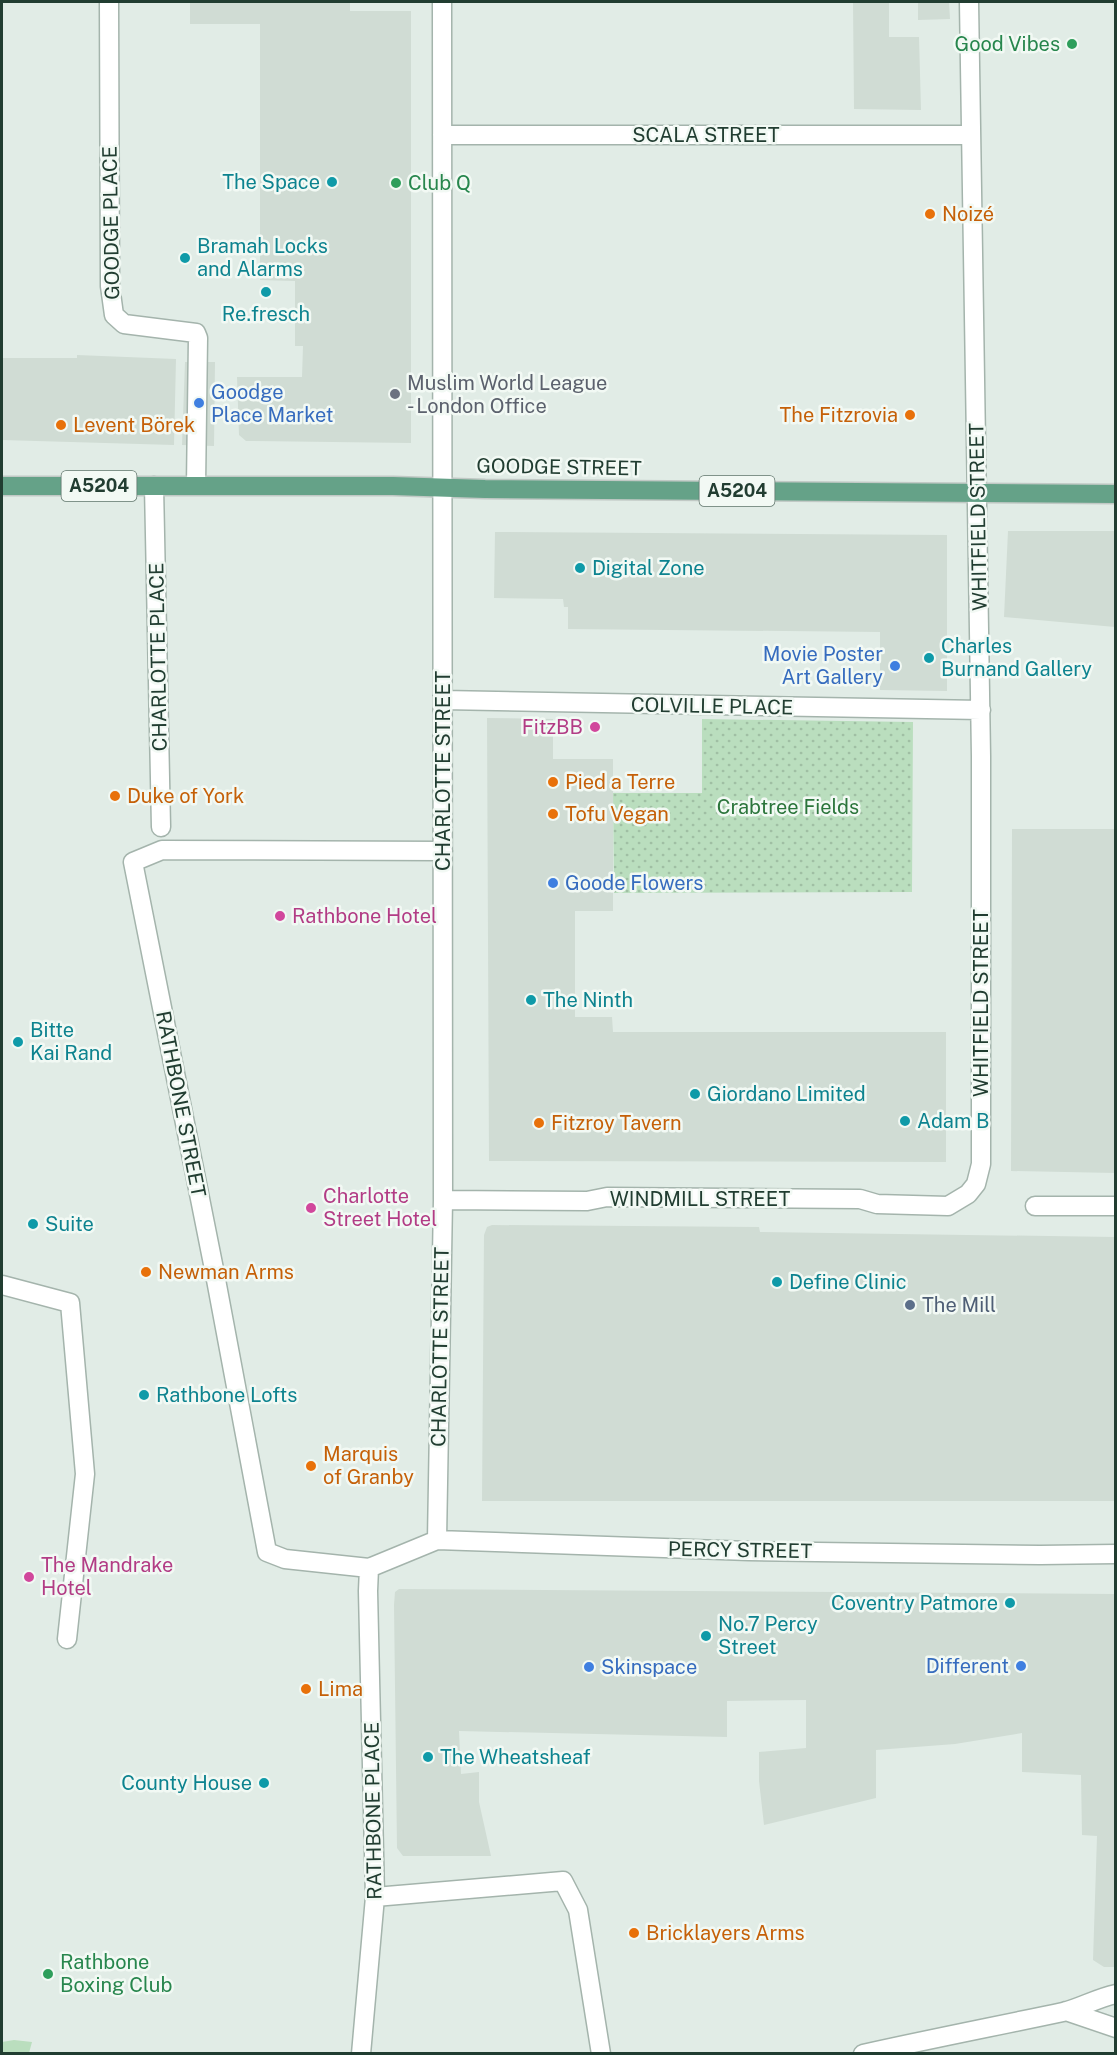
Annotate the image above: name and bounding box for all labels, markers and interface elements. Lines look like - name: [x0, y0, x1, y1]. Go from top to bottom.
- place label: Good Vibes: [955, 32, 1060, 56]
- marker: Good Vibes: [1065, 37, 1079, 51]
- street label: SCALA STREET: [632, 123, 780, 147]
- street label: GOODGE PLACE: [98, 146, 124, 300]
- place label: The Space: [222, 170, 320, 194]
- place label: Club Q: [408, 171, 471, 195]
- marker: The Space: [325, 175, 339, 189]
- marker: Club Q: [389, 176, 403, 190]
- place label: Noizé: [942, 202, 994, 226]
- marker: Noizé: [923, 207, 937, 221]
- place label: Bramah Locks and Alarms: [197, 234, 328, 281]
- marker: Bramah Locks and Alarms: [178, 251, 192, 265]
- marker: Re.fresch: [259, 285, 273, 299]
- place label: Re.fresch: [222, 302, 310, 326]
- place label: Muslim World League - London Office: [407, 371, 607, 418]
- place label: Goodge Place Market: [211, 380, 334, 427]
- marker: Muslim World League - London Office: [388, 387, 402, 401]
- marker: Goodge Place Market: [192, 396, 206, 410]
- place label: The Fitzrovia: [779, 403, 898, 427]
- marker: The Fitzrovia: [903, 408, 917, 422]
- place label: Levent Börek: [73, 413, 195, 437]
- marker: Levent Börek: [54, 418, 68, 432]
- street label: WHITFIELD STREET: [964, 423, 992, 611]
- street label: GOODGE STREET: [476, 454, 642, 480]
- road number: A5204: [62, 471, 136, 501]
- road number: A5204: [700, 476, 774, 506]
- place label: Digital Zone: [592, 556, 705, 580]
- marker: Digital Zone: [573, 561, 587, 575]
- street label: CHARLOTTE PLACE: [144, 562, 172, 752]
- place label: Charles Burnand Gallery: [941, 634, 1092, 681]
- place label: Movie Poster Art Gallery: [763, 642, 883, 689]
- marker: Charles Burnand Gallery: [922, 651, 936, 665]
- marker: Movie Poster Art Gallery: [888, 659, 902, 673]
- street label: CHARLOTTE STREET: [431, 671, 455, 871]
- street label: COLVILLE PLACE: [631, 693, 793, 719]
- place label: FitzBB: [522, 715, 583, 739]
- marker: FitzBB: [588, 720, 602, 734]
- place label: Pied a Terre: [565, 770, 675, 794]
- marker: Pied a Terre: [546, 775, 560, 789]
- place label: Duke of York: [127, 784, 244, 808]
- marker: Duke of York: [108, 789, 122, 803]
- park label: Crabtree Fields: [717, 795, 859, 819]
- place label: Tofu Vegan: [565, 802, 669, 826]
- marker: Tofu Vegan: [546, 807, 560, 821]
- place label: Goode Flowers: [565, 871, 703, 895]
- marker: Goode Flowers: [546, 876, 560, 890]
- place label: Rathbone Hotel: [292, 904, 437, 928]
- marker: Rathbone Hotel: [273, 909, 287, 923]
- street label: WHITFIELD STREET: [969, 909, 993, 1097]
- place label: The Ninth: [543, 988, 633, 1012]
- marker: The Ninth: [524, 993, 538, 1007]
- street label: RATHBONE STREET: [151, 1009, 211, 1199]
- place label: Bitte Kai Rand: [30, 1018, 112, 1065]
- marker: Bitte Kai Rand: [11, 1035, 25, 1049]
- place label: Giordano Limited: [707, 1082, 866, 1106]
- marker: Giordano Limited: [688, 1087, 702, 1101]
- place label: Adam B: [917, 1109, 990, 1133]
- place label: Fitzroy Tavern: [551, 1111, 682, 1135]
- marker: Adam B: [898, 1114, 912, 1128]
- marker: Fitzroy Tavern: [532, 1116, 546, 1130]
- place label: Charlotte Street Hotel: [323, 1184, 437, 1231]
- street label: WINDMILL STREET: [610, 1187, 790, 1211]
- marker: Charlotte Street Hotel: [304, 1201, 318, 1215]
- place label: Suite: [45, 1212, 94, 1236]
- marker: Suite: [26, 1217, 40, 1231]
- street label: CHARLOTTE STREET: [426, 1247, 454, 1447]
- place label: Newman Arms: [158, 1260, 294, 1284]
- marker: Newman Arms: [139, 1265, 153, 1279]
- place label: Define Clinic: [789, 1270, 907, 1294]
- marker: Define Clinic: [770, 1275, 784, 1289]
- place label: The Mill: [922, 1293, 996, 1317]
- marker: The Mill: [903, 1298, 917, 1312]
- place label: Rathbone Lofts: [156, 1383, 297, 1407]
- marker: Rathbone Lofts: [137, 1388, 151, 1402]
- place label: Marquis of Granby: [323, 1442, 414, 1489]
- marker: Marquis of Granby: [304, 1459, 318, 1473]
- street label: PERCY STREET: [668, 1537, 813, 1563]
- place label: The Mandrake Hotel: [41, 1553, 173, 1600]
- marker: The Mandrake Hotel: [22, 1570, 36, 1584]
- place label: Coventry Patmore: [831, 1591, 998, 1615]
- marker: Coventry Patmore: [1003, 1596, 1017, 1610]
- place label: No.7 Percy Street: [718, 1612, 818, 1659]
- marker: No.7 Percy Street: [699, 1629, 713, 1643]
- place label: Different: [926, 1654, 1009, 1678]
- place label: Skinspace: [601, 1655, 697, 1679]
- marker: Different: [1014, 1659, 1028, 1673]
- marker: Skinspace: [582, 1660, 596, 1674]
- place label: Lima: [318, 1677, 363, 1701]
- marker: Lima: [299, 1682, 313, 1696]
- street label: RATHBONE PLACE: [359, 1722, 387, 1900]
- place label: The Wheatsheaf: [440, 1745, 591, 1769]
- marker: The Wheatsheaf: [421, 1750, 435, 1764]
- place label: County House: [121, 1771, 252, 1795]
- marker: County House: [257, 1776, 271, 1790]
- place label: Bricklayers Arms: [646, 1921, 805, 1945]
- marker: Bricklayers Arms: [627, 1926, 641, 1940]
- place label: Rathbone Boxing Club: [60, 1950, 173, 1997]
- marker: Rathbone Boxing Club: [41, 1967, 55, 1981]

